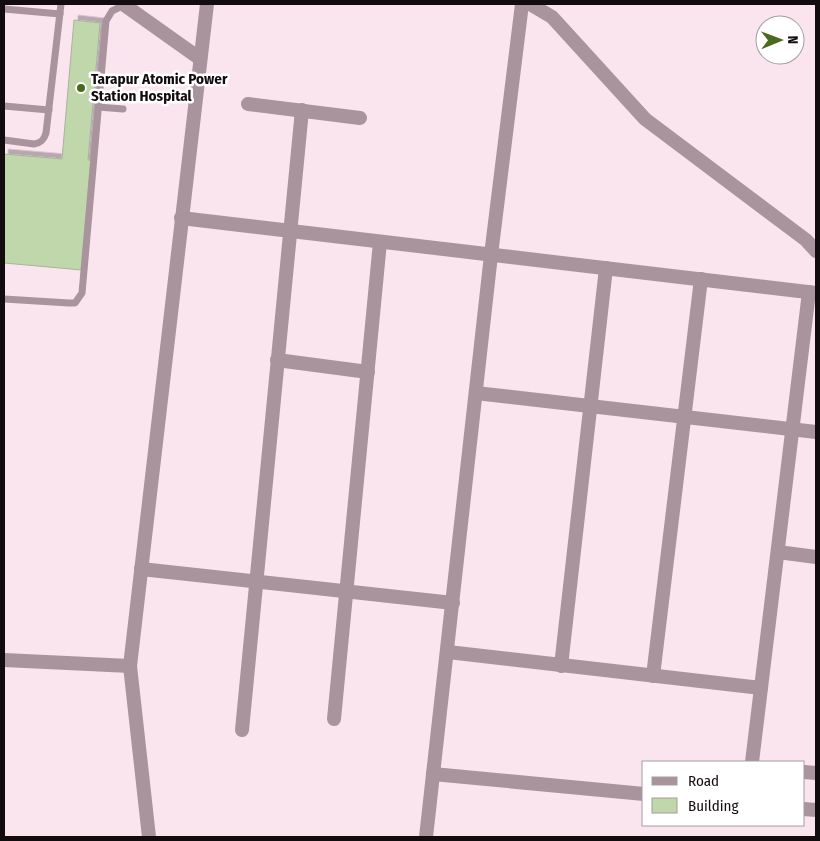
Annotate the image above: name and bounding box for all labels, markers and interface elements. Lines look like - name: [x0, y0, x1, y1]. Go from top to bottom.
- north arrow: [755, 15, 805, 65]
- text: N: [784, 35, 801, 44]
- place label: Tarapur Atomic Power Station Hospital: [91, 70, 228, 105]
- marker: Tarapur Atomic Power Station Hospital: [75, 82, 87, 94]
- legend: [642, 761, 805, 826]
- text: Road: [688, 772, 719, 790]
- text: Building: [688, 797, 739, 815]

